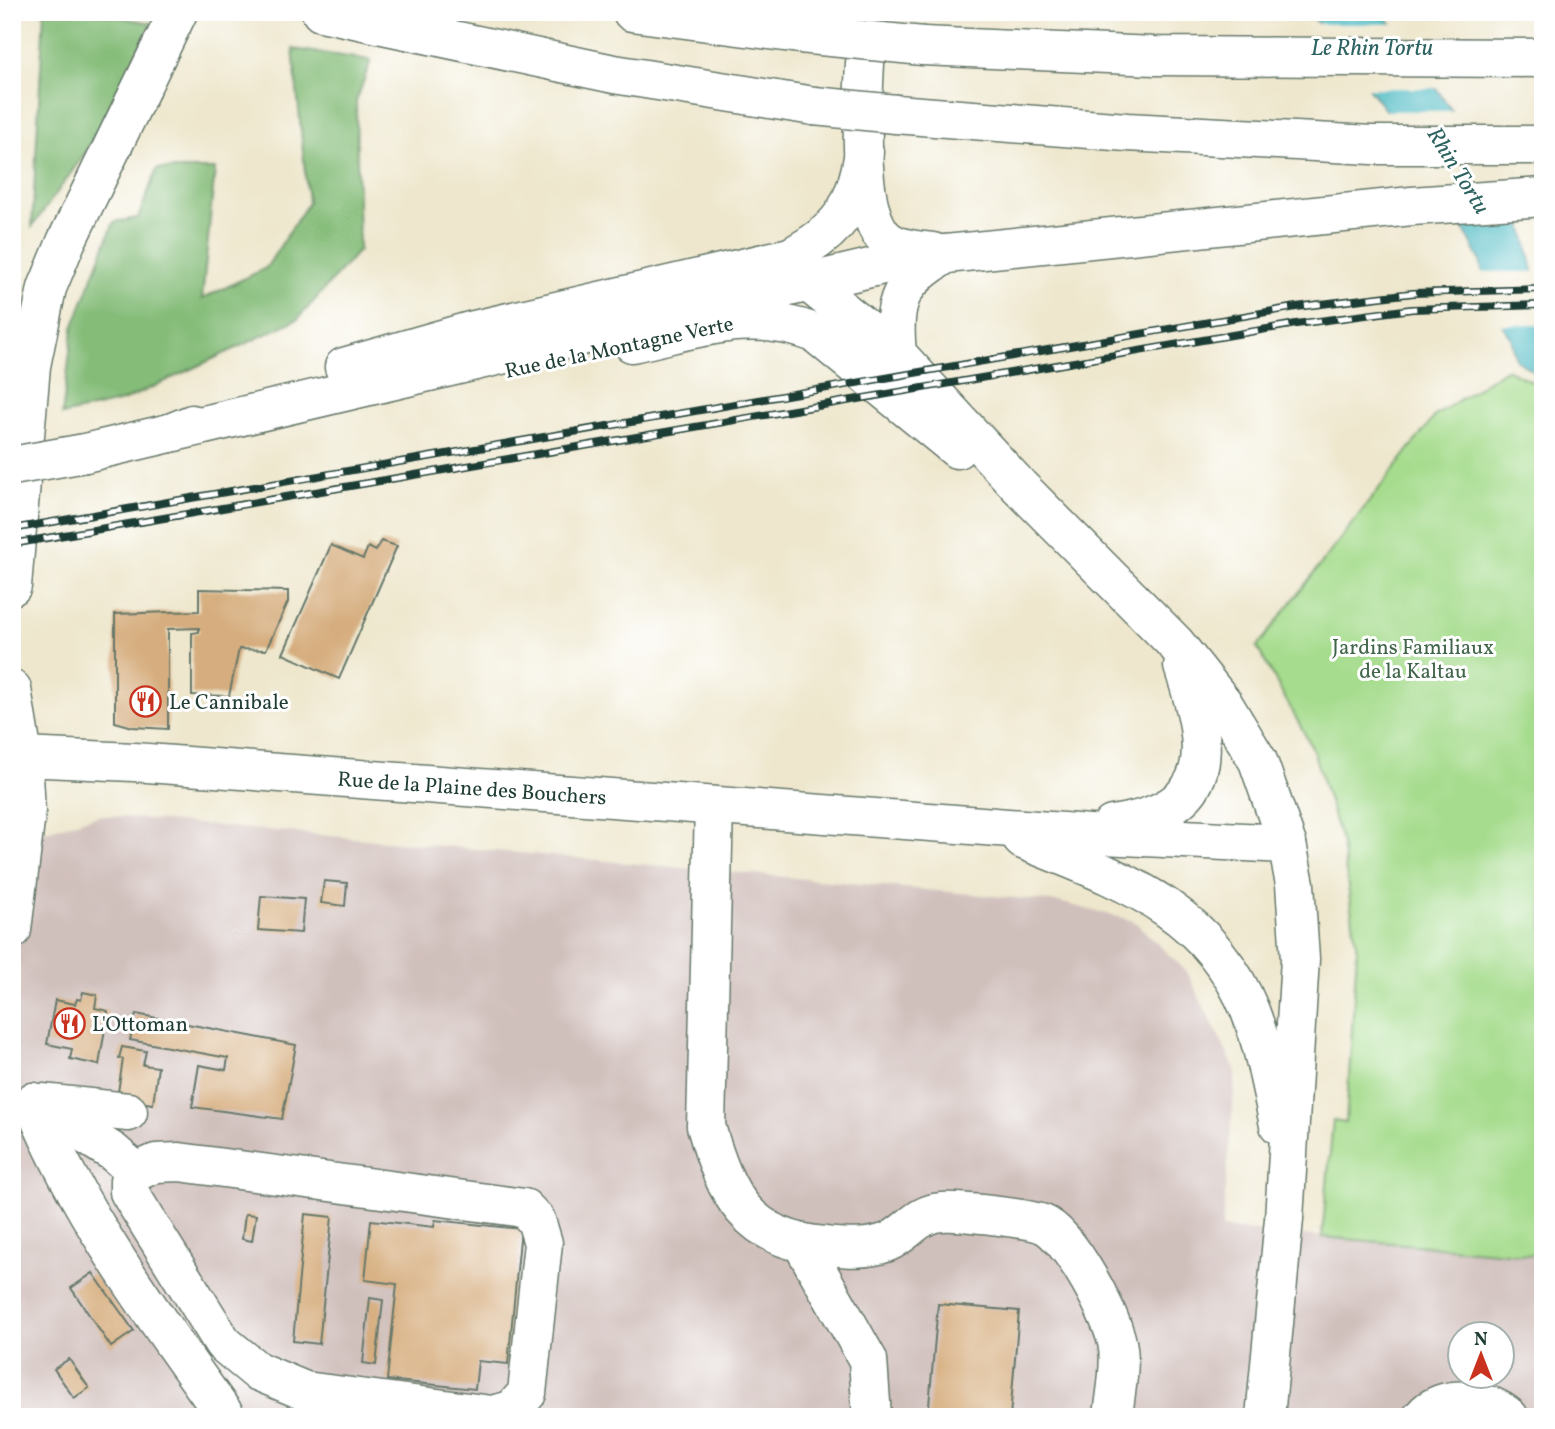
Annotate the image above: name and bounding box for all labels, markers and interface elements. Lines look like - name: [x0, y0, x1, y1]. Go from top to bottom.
- water label: Le Rhin Tortu: [1311, 33, 1433, 65]
- water label: Rhin Tortu: [1418, 121, 1497, 221]
- street label: Rue de la Montagne Verte: [502, 310, 736, 387]
- park label: Jardins Familiaux de la Kaltau: [1332, 634, 1494, 687]
- restaurant icon: Le Cannibale: [129, 685, 163, 719]
- place label: Le Cannibale: [169, 689, 289, 718]
- street label: Rue de la Plaine des Bouchers: [336, 766, 607, 813]
- restaurant icon: L'Ottoman: [52, 1007, 86, 1041]
- place label: L'Ottoman: [92, 1011, 188, 1040]
- north arrow: [1446, 1320, 1516, 1390]
- text: N: [1474, 1327, 1488, 1353]

